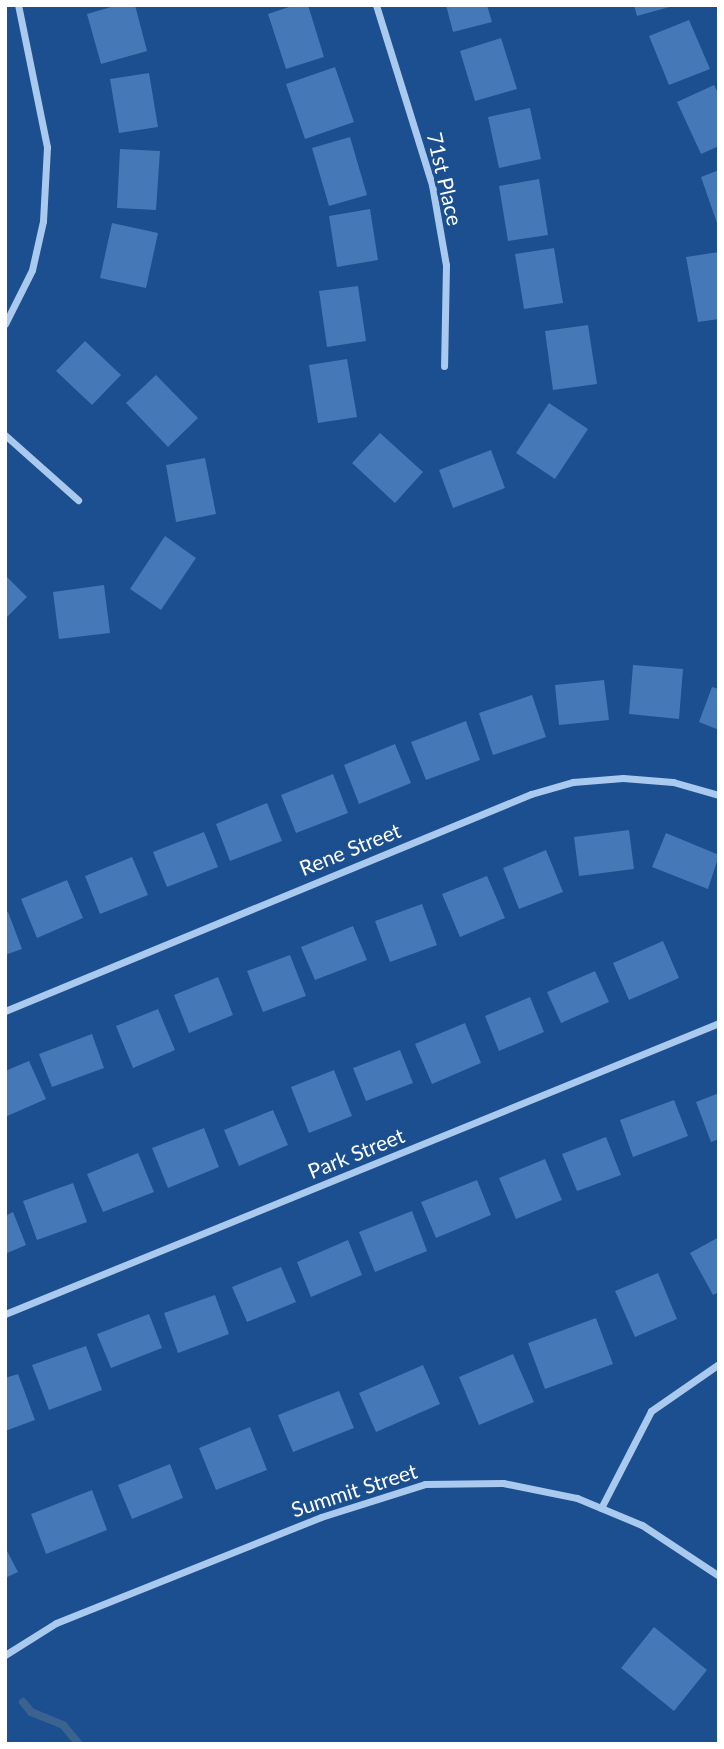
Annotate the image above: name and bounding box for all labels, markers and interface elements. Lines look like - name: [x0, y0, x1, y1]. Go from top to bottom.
- street label: 71st Place: [422, 130, 468, 228]
- street label: Rene Street: [296, 817, 404, 881]
- street label: Park Street: [304, 1122, 408, 1184]
- street label: Summit Street: [288, 1458, 420, 1522]

